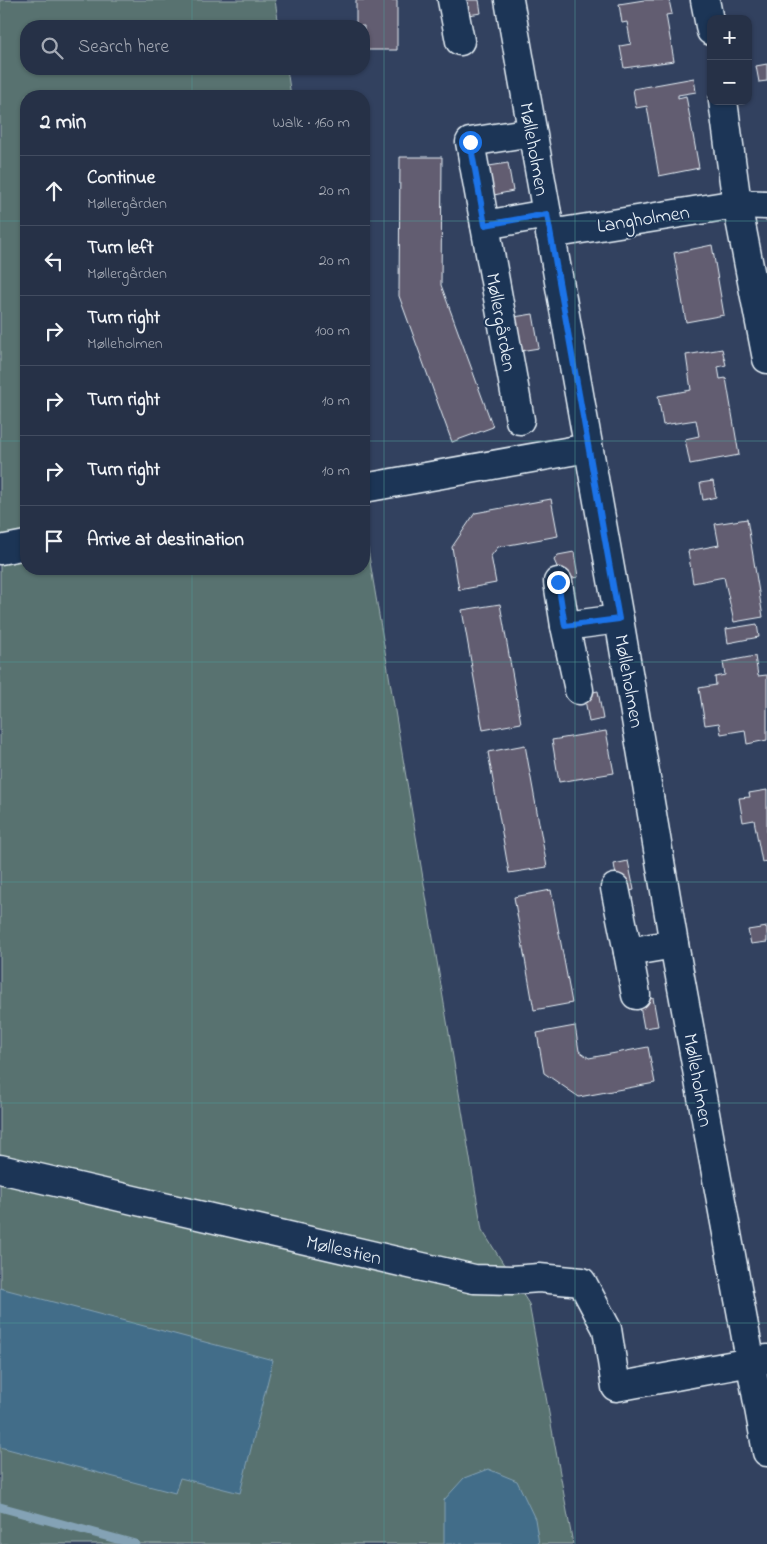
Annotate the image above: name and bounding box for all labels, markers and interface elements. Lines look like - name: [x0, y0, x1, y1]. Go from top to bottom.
- map controls: [707, 15, 752, 105]
- button: +: [707, 15, 752, 60]
- search box: [20, 20, 370, 75]
- icon: search: [38, 34, 66, 62]
- text: Search here: [78, 34, 169, 61]
- button: −: [707, 60, 752, 105]
- street label: Mølleholmen: [510, 100, 555, 199]
- text: 2 min: [40, 108, 86, 138]
- text: Walk · 160 m: [272, 111, 350, 135]
- route start: [459, 131, 482, 154]
- text: Continue: [87, 165, 155, 192]
- icon: ahead: [40, 177, 68, 205]
- text: 20 m: [319, 179, 350, 203]
- text: Møllergården: [87, 192, 167, 216]
- street label: Langholmen: [595, 199, 692, 243]
- text: Turn left: [87, 235, 154, 262]
- icon: left: [40, 247, 68, 275]
- text: 20 m: [319, 249, 350, 273]
- text: Møllergården: [87, 262, 167, 286]
- street label: Møllergården: [476, 271, 523, 374]
- text: Turn right: [87, 305, 160, 332]
- icon: right: [40, 317, 68, 345]
- text: 100 m: [315, 319, 350, 343]
- text: Mølleholmen: [87, 332, 163, 356]
- icon: right: [40, 387, 68, 415]
- text: Turn right: [87, 387, 160, 414]
- text: 10 m: [322, 389, 350, 413]
- icon: right: [40, 457, 68, 485]
- text: Turn right: [87, 457, 160, 484]
- text: 10 m: [322, 459, 350, 483]
- icon: arrive: [40, 527, 68, 555]
- text: Arrive at destination: [87, 527, 244, 554]
- route end: [547, 571, 570, 594]
- street label: Mølleholmen: [605, 632, 650, 731]
- street label: Mølleholmen: [674, 1031, 719, 1130]
- street label: Møllestien: [303, 1229, 384, 1274]

